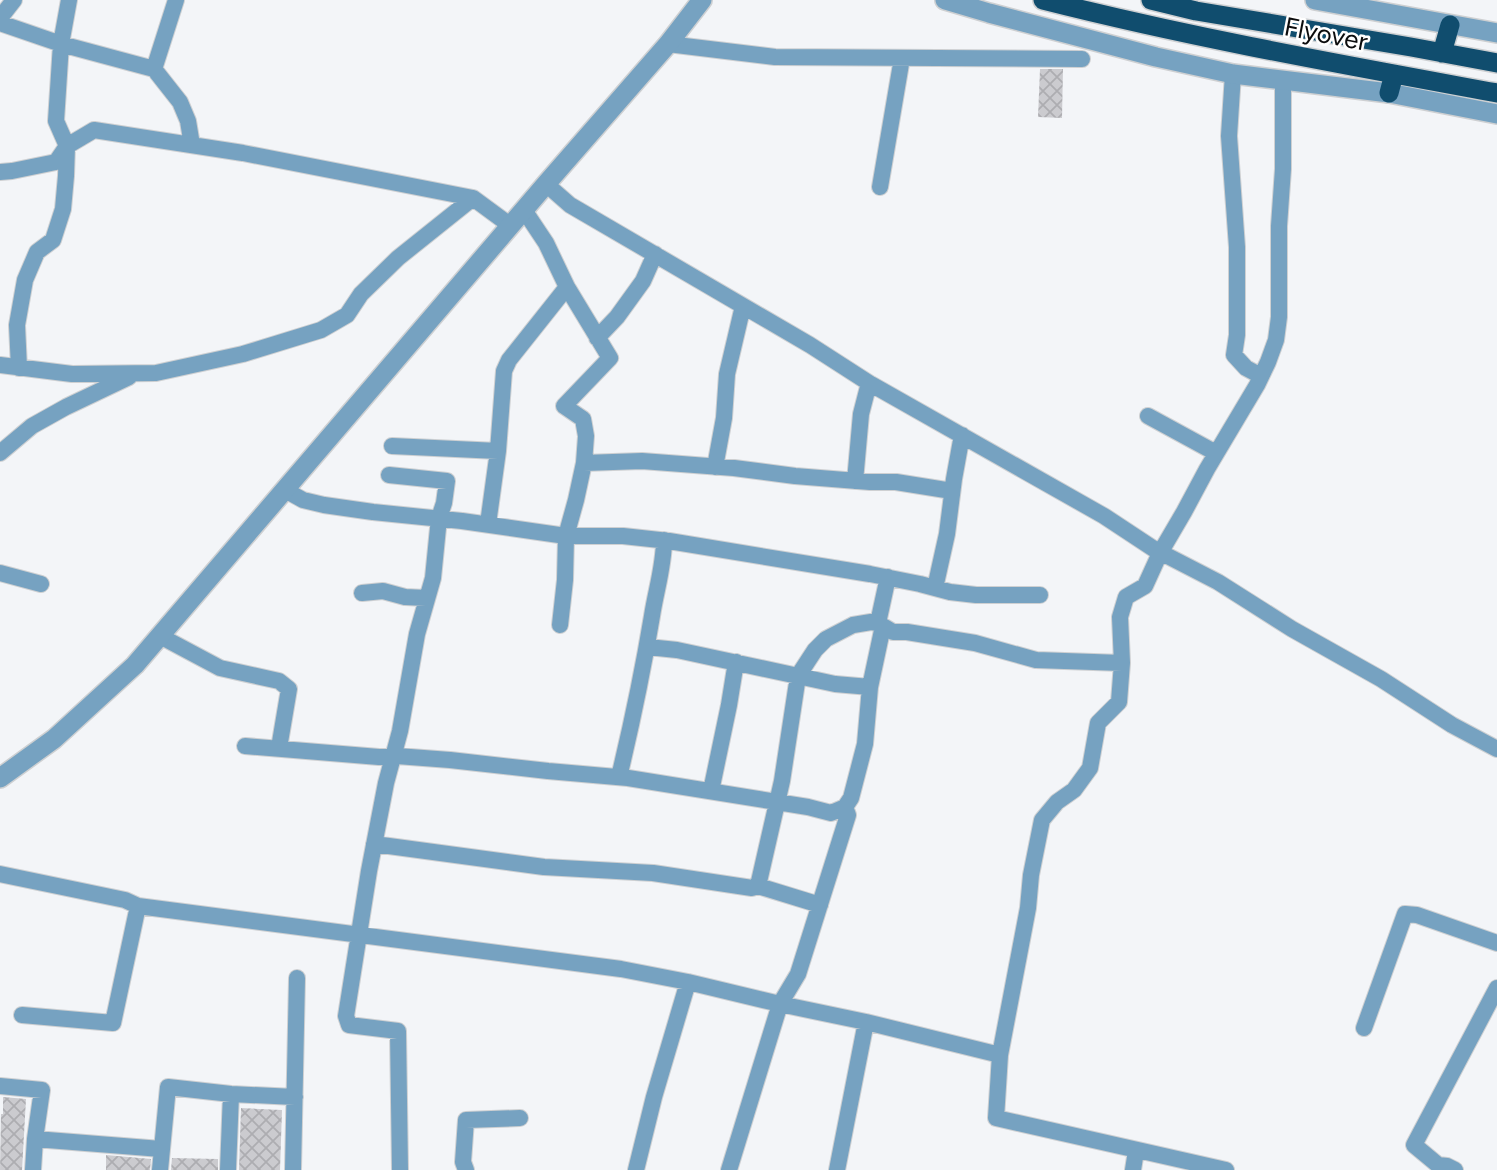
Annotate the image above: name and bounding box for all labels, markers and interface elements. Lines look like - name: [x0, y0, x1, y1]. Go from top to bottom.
- street label: Flyover: [1282, 10, 1371, 58]

